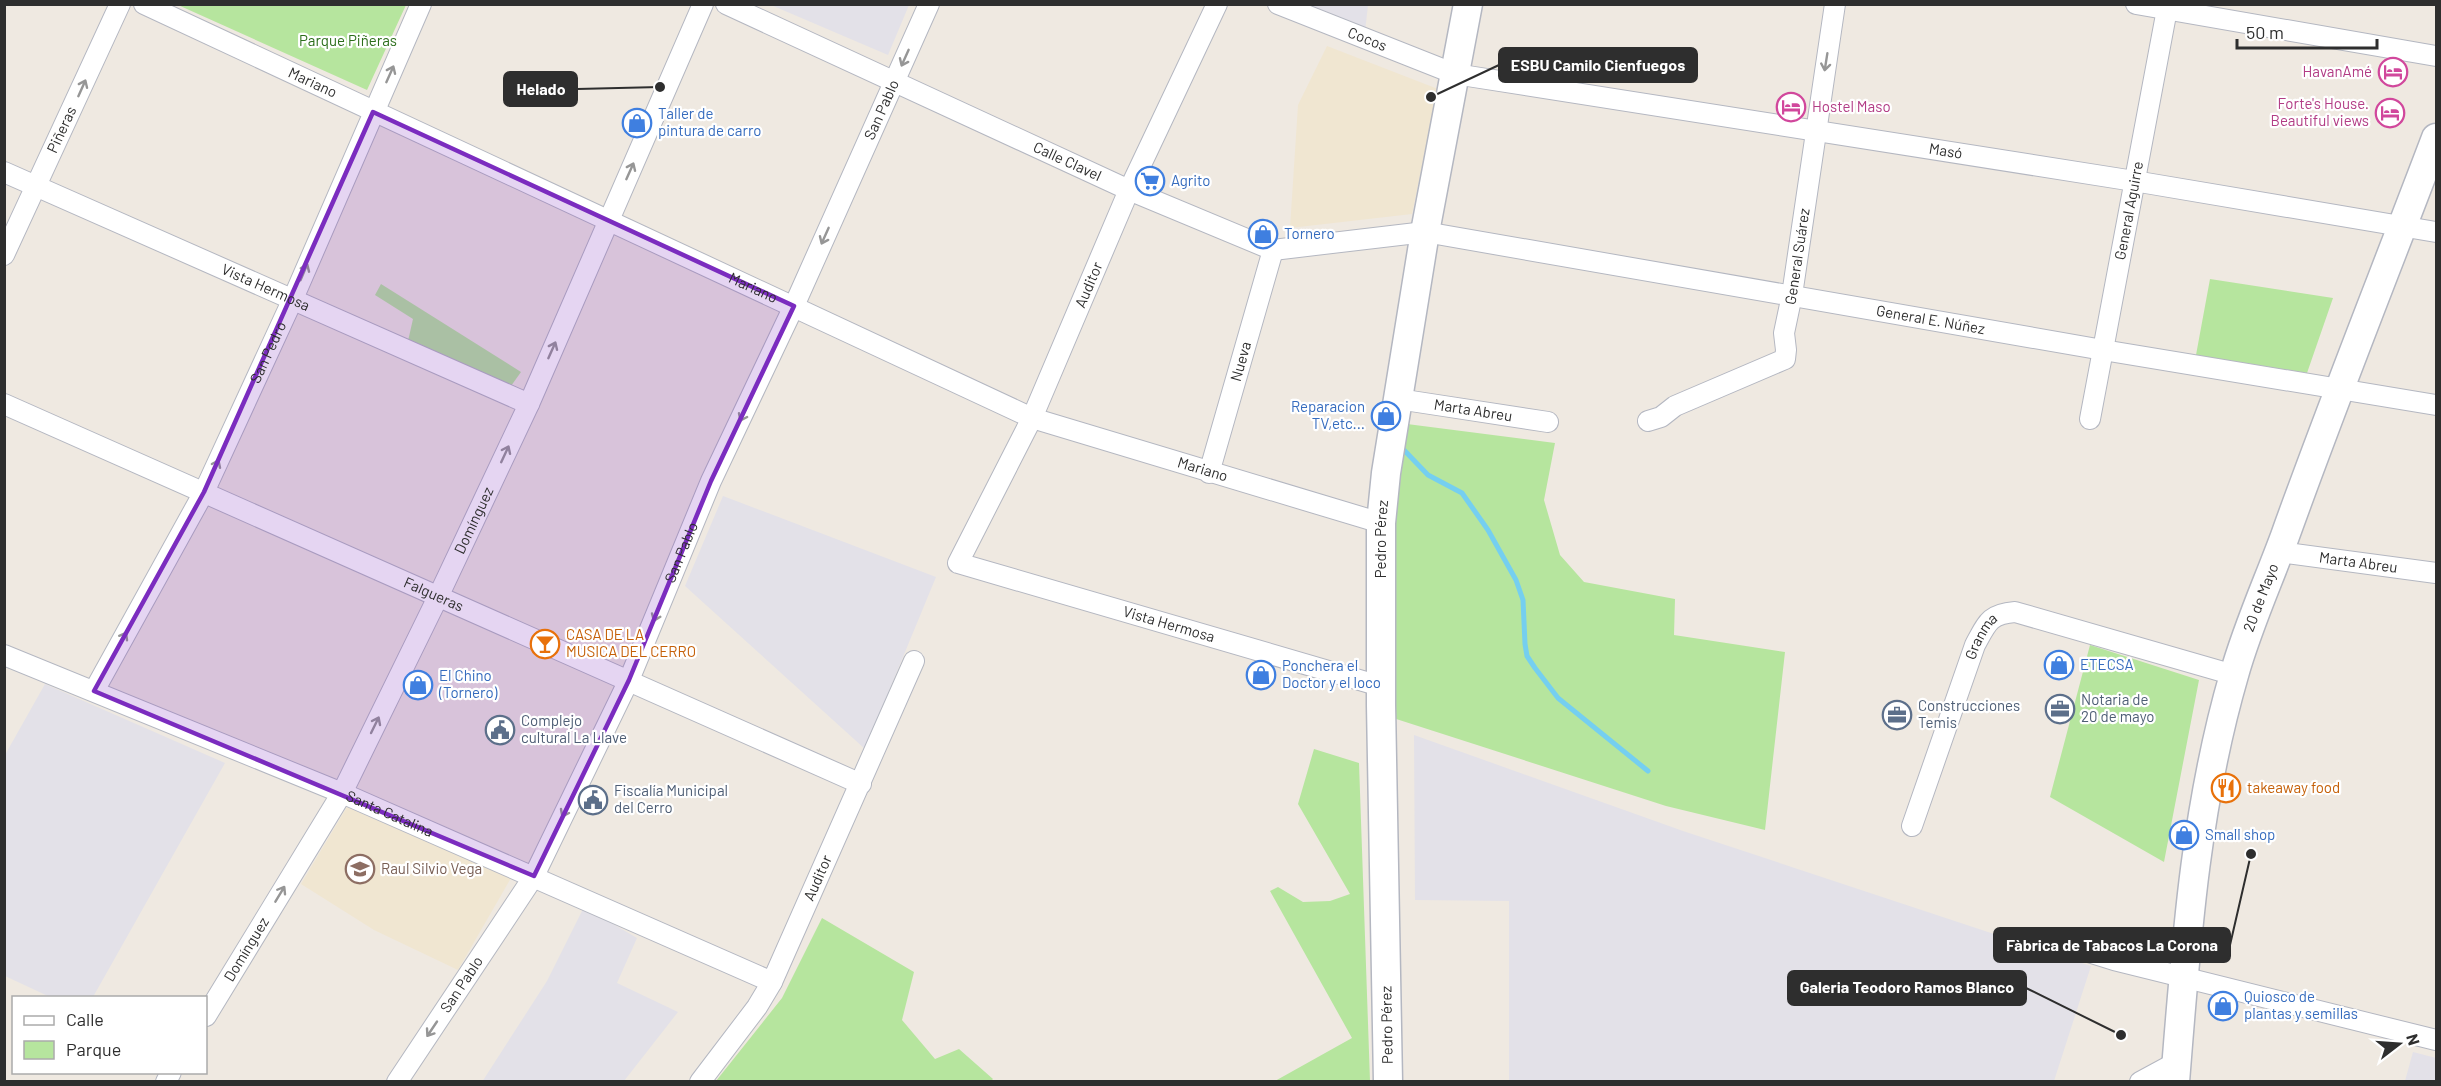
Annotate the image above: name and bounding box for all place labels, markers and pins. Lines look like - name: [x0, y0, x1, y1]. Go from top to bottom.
- callout: ESBU Camilo Cienfuegos: [1499, 48, 1697, 82]
- hotel icon: HavanAmé: [2377, 56, 2409, 88]
- place label: HavanAmé: [2303, 62, 2372, 80]
- callout: Helado: [504, 72, 577, 106]
- hotel icon: Hostel Maso: [1775, 91, 1807, 123]
- place label: Forte's House. Beautiful views: [2271, 94, 2369, 129]
- place label: Hostel Maso: [1812, 97, 1891, 115]
- hotel icon: Forte's House. Beautiful views: [2374, 97, 2406, 129]
- place label: Taller de pintura de carro: [658, 104, 761, 139]
- shop icon: Taller de pintura de carro: [621, 107, 653, 139]
- supermarket icon: Agrito: [1134, 165, 1166, 197]
- place label: Agrito: [1171, 171, 1211, 189]
- shop icon: Tornero: [1247, 218, 1279, 250]
- place label: Tornero: [1284, 224, 1335, 242]
- place label: Reparacion TV,etc...: [1291, 397, 1365, 432]
- shop icon: Reparacion TV,etc...: [1370, 400, 1402, 432]
- place label: CASA DE LA MUSICA DEL CERRO: [566, 625, 696, 660]
- bar icon: CASA DE LA MUSICA DEL CERRO: [529, 628, 561, 660]
- shop icon: ETECSA: [2043, 649, 2075, 681]
- place label: ETECSA: [2080, 655, 2134, 673]
- place label: Ponchera el Doctor y el loco: [1282, 656, 1381, 691]
- shop icon: Ponchera el Doctor y el loco: [1245, 659, 1277, 691]
- place label: El Chino (Tornero): [438, 666, 498, 701]
- shop icon: El Chino (Tornero): [402, 669, 434, 701]
- place label: Notaria de 20 de mayo: [2081, 690, 2155, 725]
- office icon: Notaria de 20 de mayo: [2044, 693, 2076, 725]
- place label: Construcciones Temis: [1918, 696, 2020, 731]
- office icon: Construcciones Temis: [1881, 699, 1913, 731]
- place label: Complejo cultural La Llave: [521, 711, 627, 746]
- public building icon: Complejo cultural La Llave: [484, 714, 516, 746]
- restaurant icon: takeaway food: [2210, 772, 2242, 804]
- place label: takeaway food: [2247, 778, 2340, 796]
- place label: Fiscalía Municipal del Cerro: [614, 781, 728, 816]
- public building icon: Fiscalía Municipal del Cerro: [577, 784, 609, 816]
- shop icon: Small shop: [2168, 819, 2200, 851]
- place label: Small shop: [2205, 825, 2275, 843]
- school or university icon: Raul Silvio Vega: [344, 853, 376, 885]
- place label: Raul Silvio Vega: [381, 859, 482, 877]
- callout: Fàbrica de Tabacos La Corona: [1994, 928, 2230, 962]
- callout: Galeria Teodoro Ramos Blanco: [1788, 971, 2026, 1005]
- place label: Quiosco de plantas y semillas: [2244, 987, 2358, 1022]
- shop icon: Quiosco de plantas y semillas: [2207, 990, 2239, 1022]

